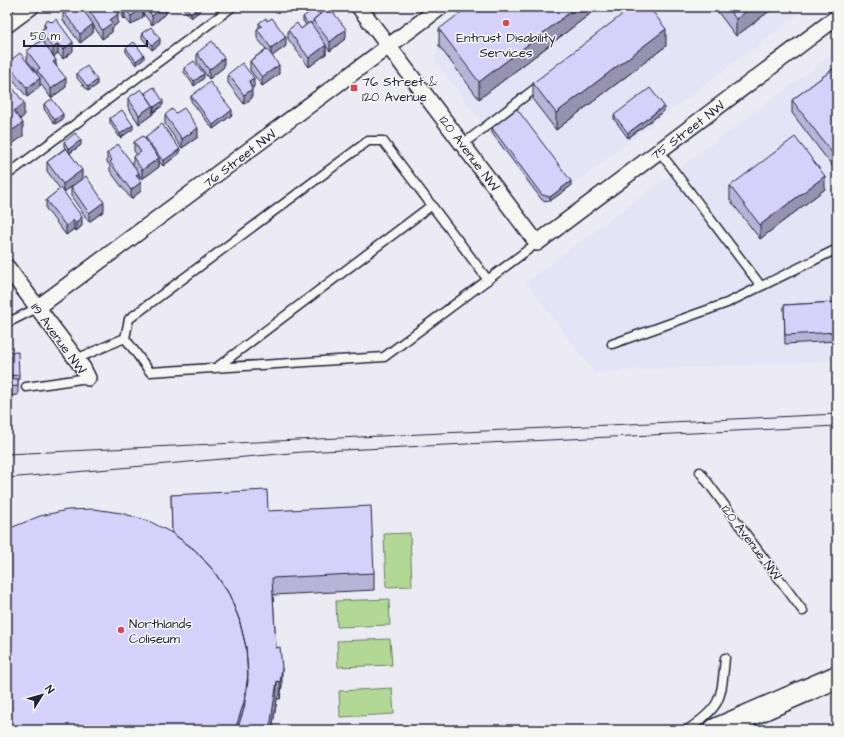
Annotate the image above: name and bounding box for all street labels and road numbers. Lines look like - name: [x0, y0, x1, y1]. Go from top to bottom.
- street label: 75 Street NW: [647, 97, 729, 164]
- street label: 120 Avenue NW: [435, 112, 504, 196]
- street label: 76 Street NW: [199, 125, 280, 192]
- street label: 119 Avenue NW: [26, 299, 91, 378]
- street label: 120 Avenue NW: [717, 501, 786, 585]

